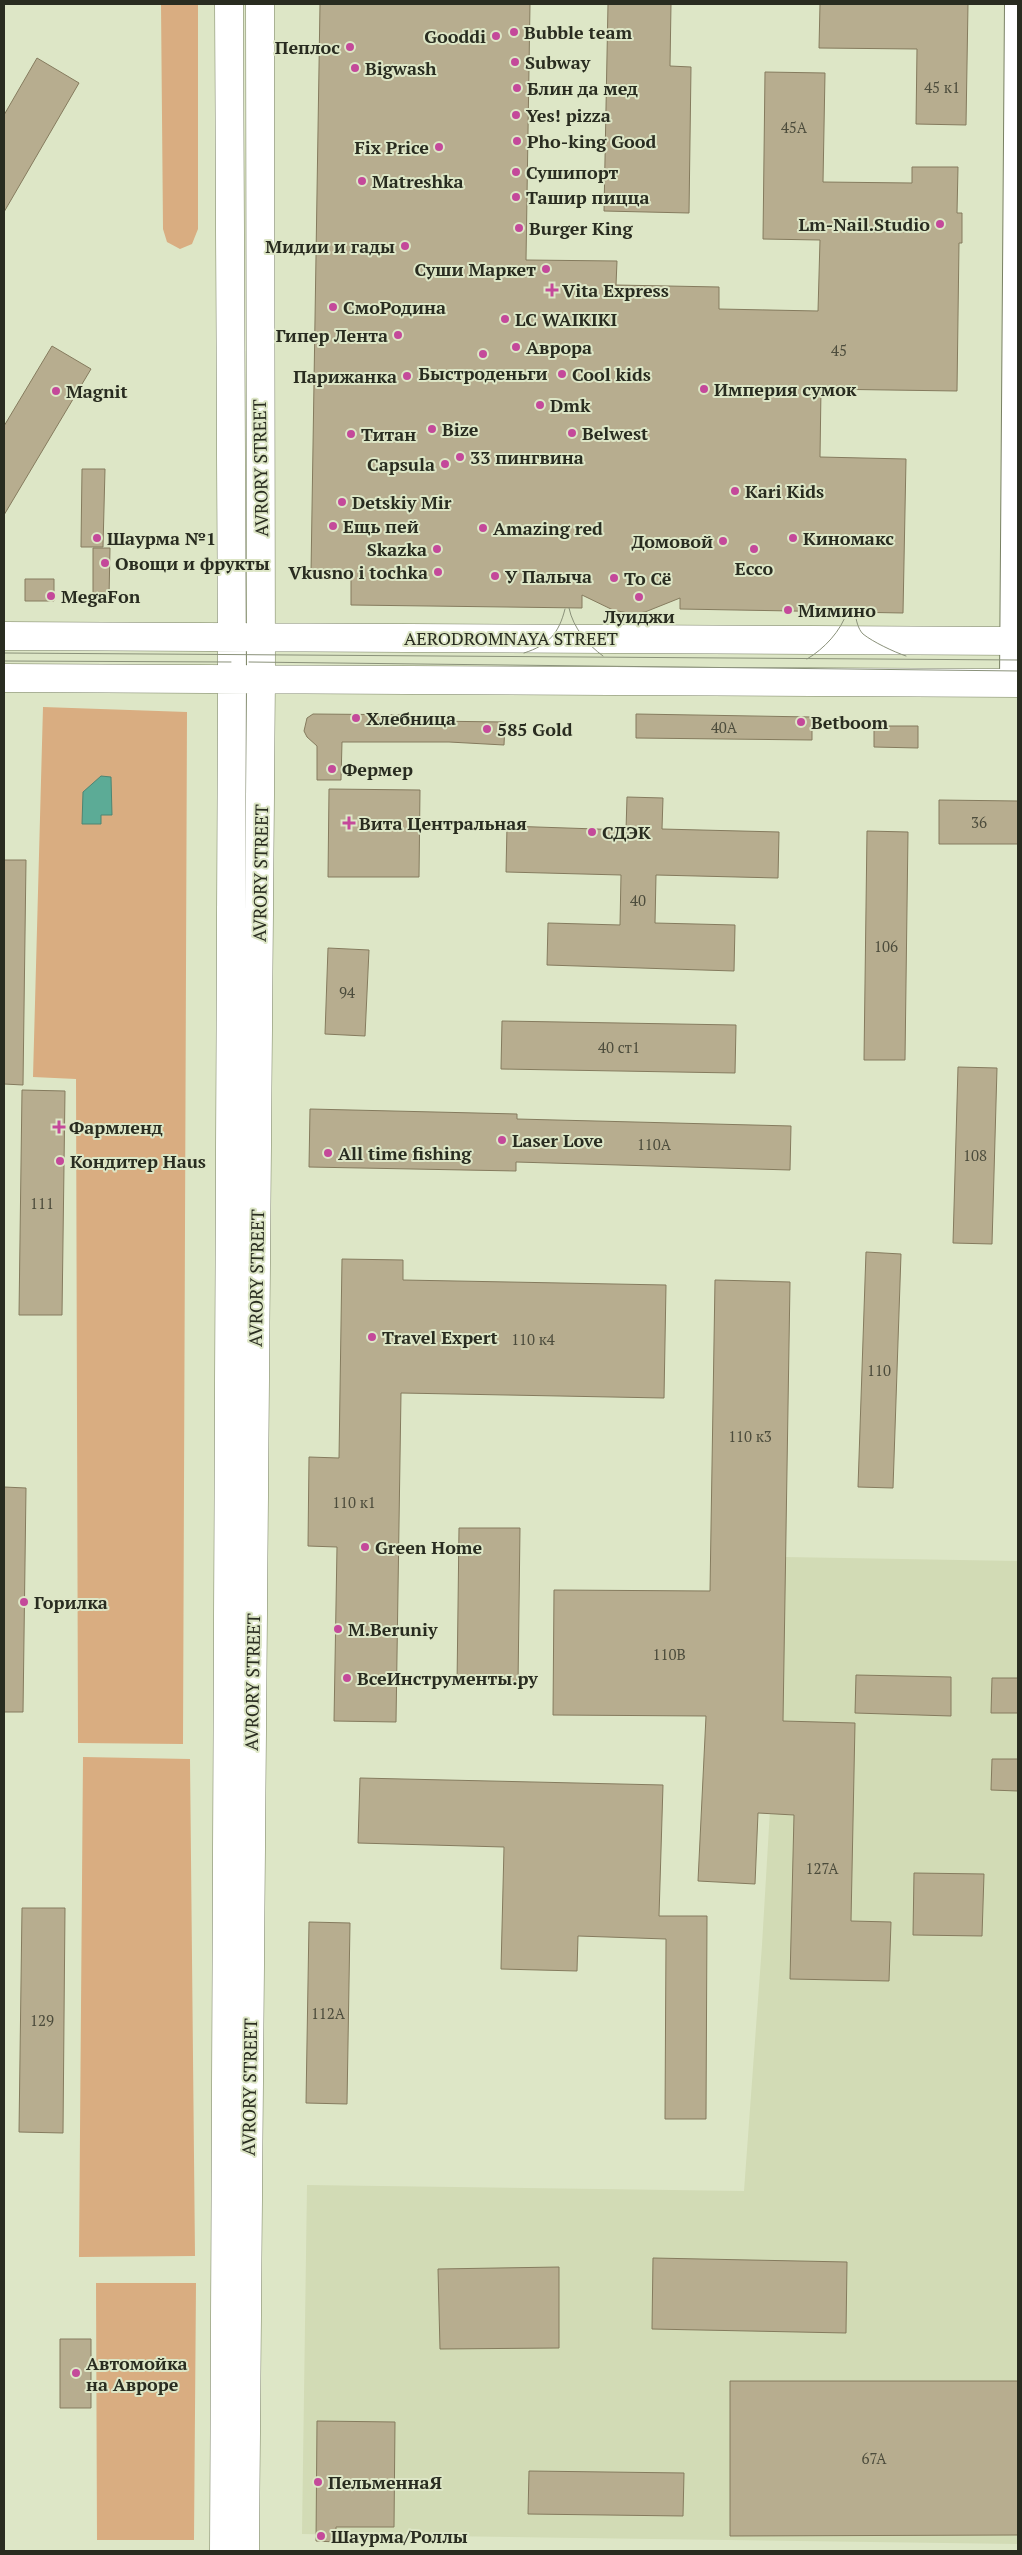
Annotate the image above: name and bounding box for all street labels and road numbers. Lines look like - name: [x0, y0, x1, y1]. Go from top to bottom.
- street label: AVRORY STREET: [247, 399, 273, 537]
- street label: AERODROMNAYA STREET: [404, 626, 618, 650]
- street label: AVRORY STREET: [247, 804, 273, 942]
- street label: AVRORY STREET: [243, 1209, 269, 1347]
- street label: AVRORY STREET: [239, 1613, 265, 1751]
- street label: AVRORY STREET: [236, 2018, 262, 2156]

